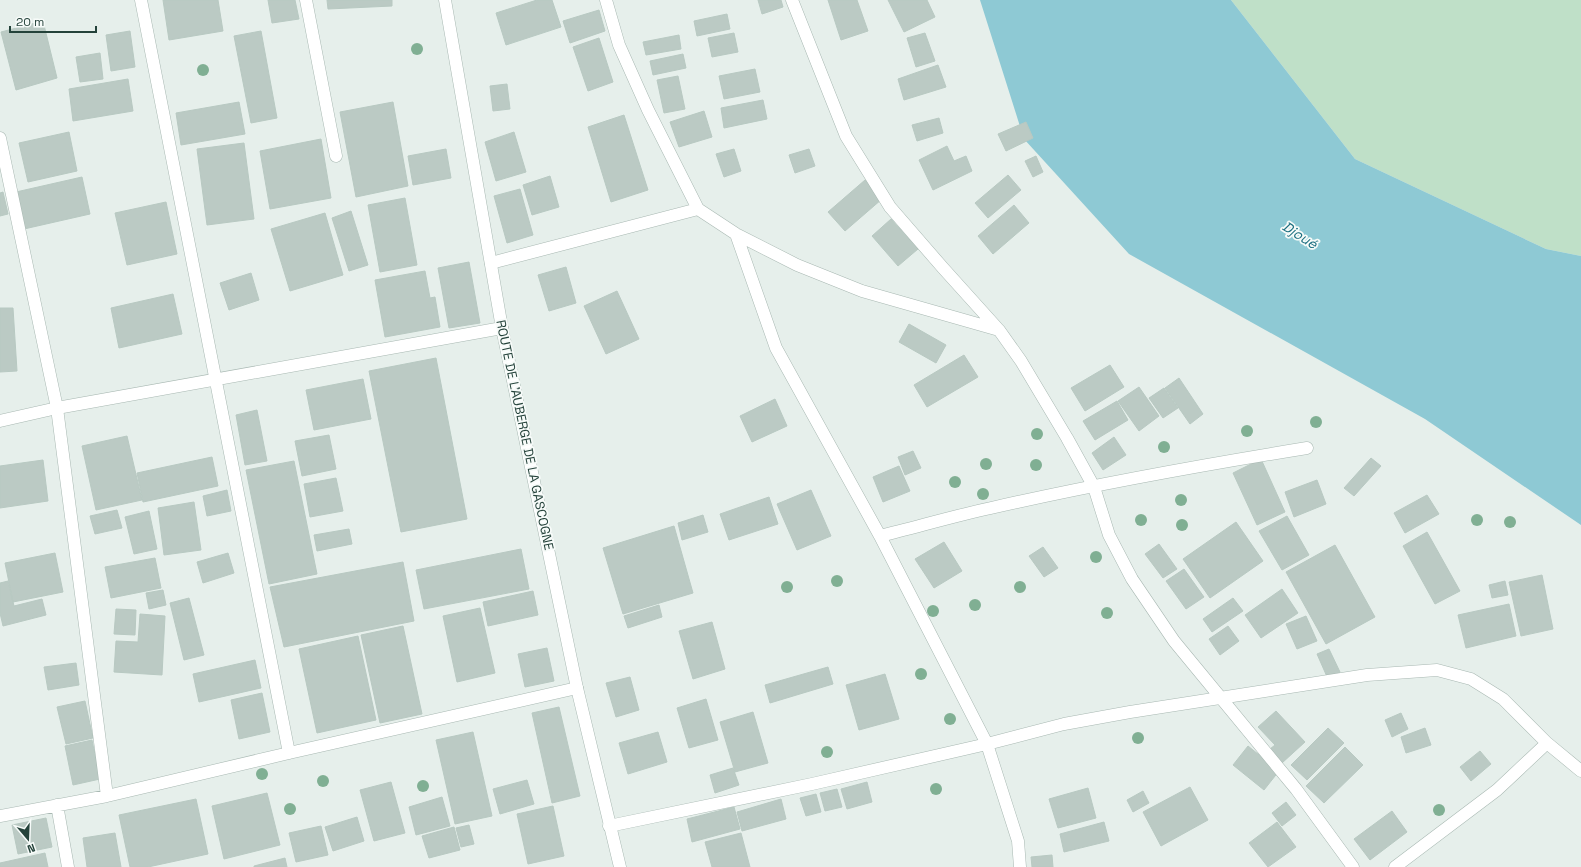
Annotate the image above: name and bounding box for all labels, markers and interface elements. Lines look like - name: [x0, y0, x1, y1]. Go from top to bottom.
- scale bar: [10, 8, 96, 34]
- text: 20 m: [16, 14, 44, 30]
- water label: Djoué: [1279, 217, 1322, 253]
- street label: ROUTE DE L'AUBERGE DE LA GASCOGNE: [492, 318, 558, 552]
- north arrow: [8, 819, 48, 859]
- text: N: [25, 841, 37, 856]

